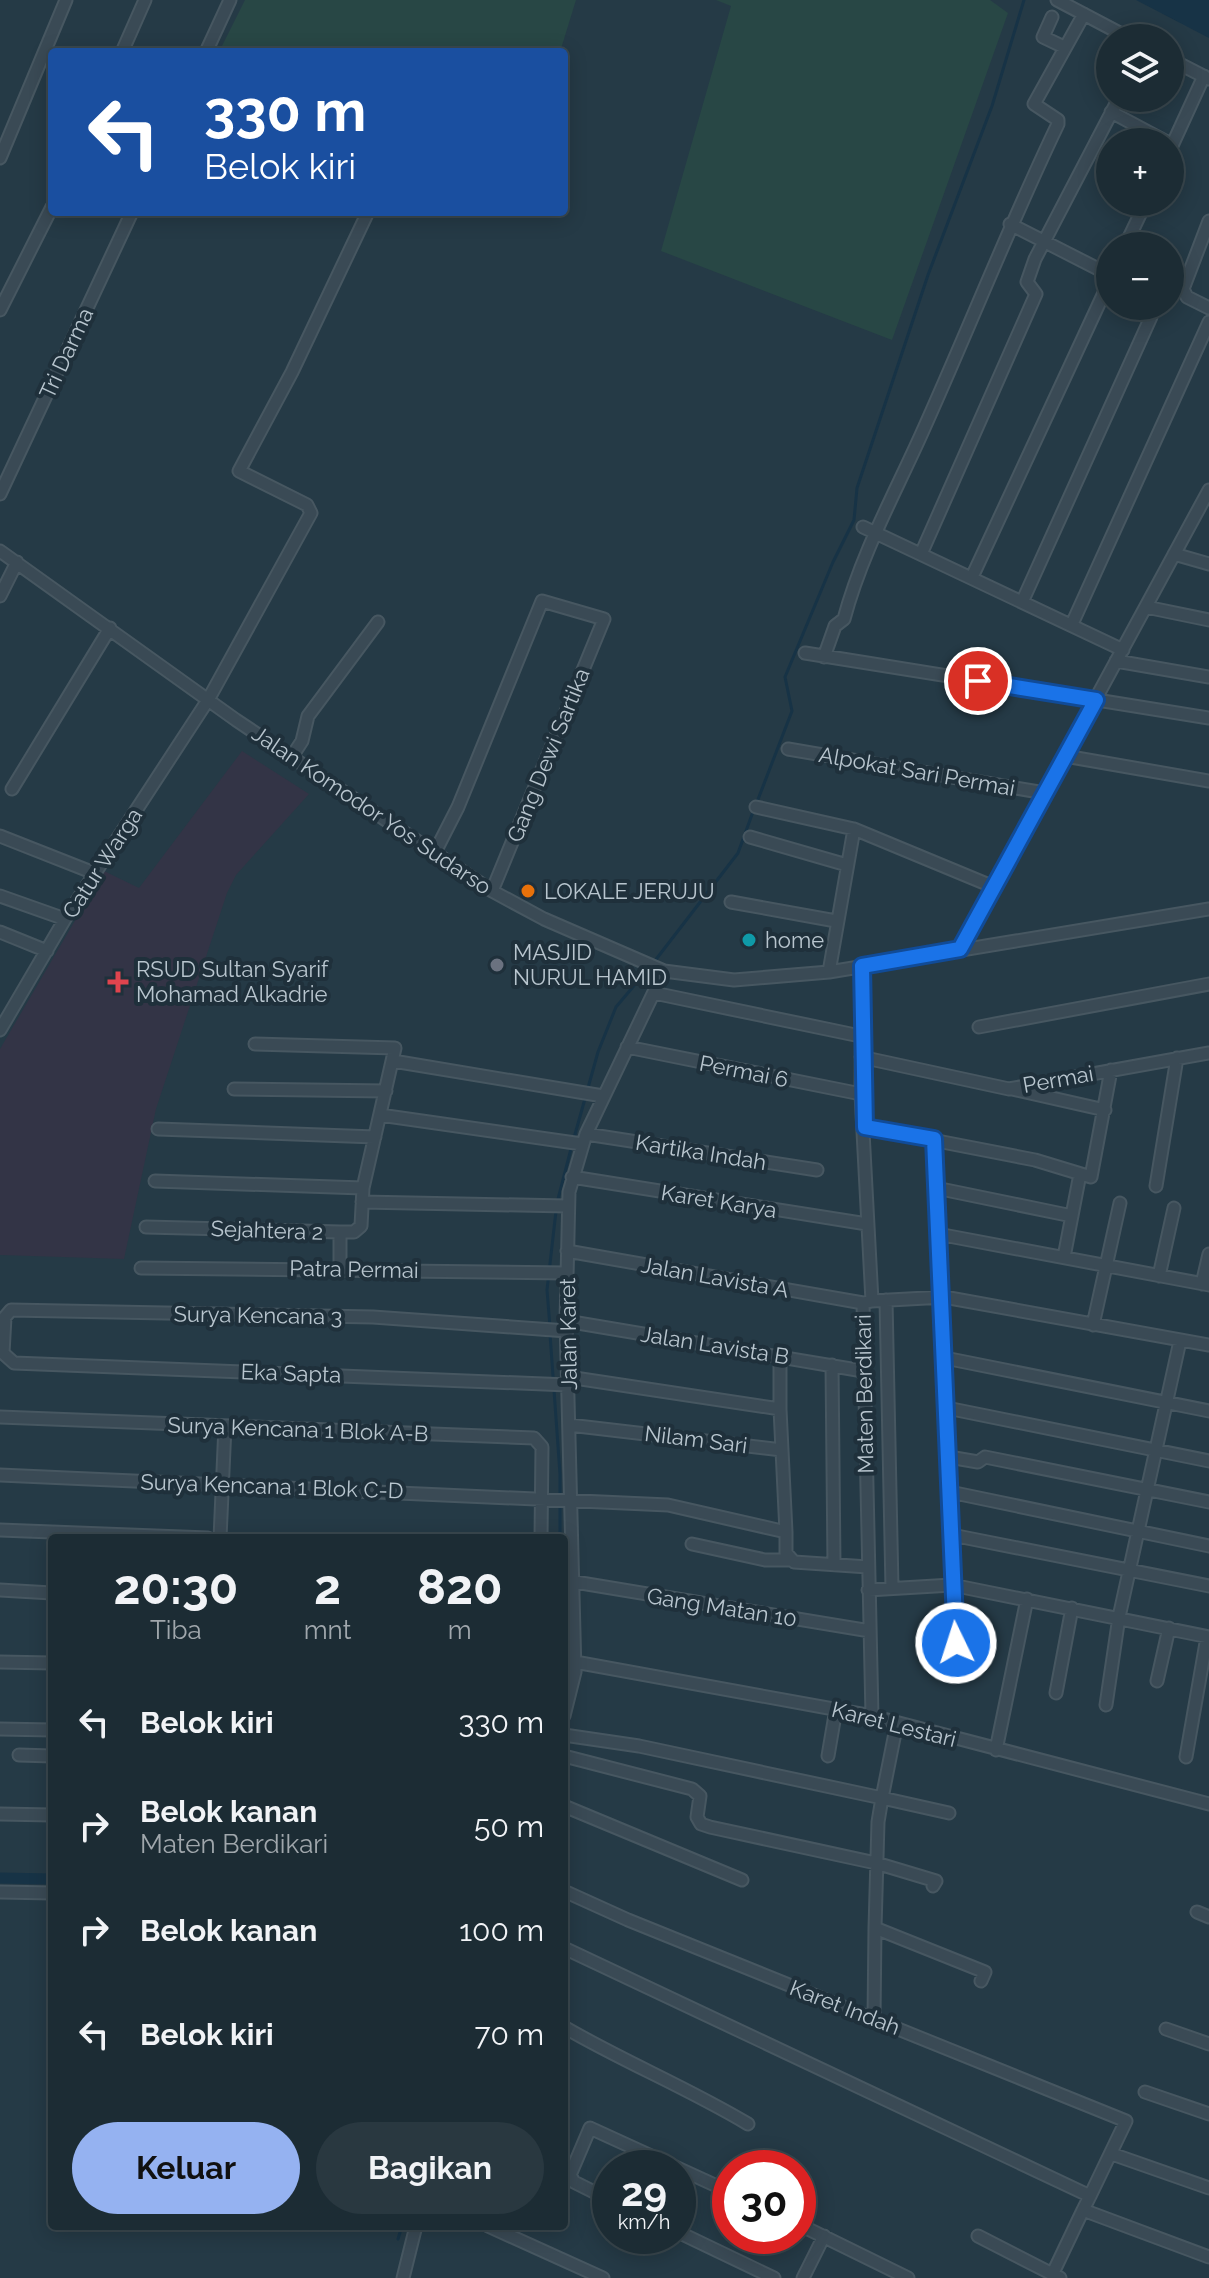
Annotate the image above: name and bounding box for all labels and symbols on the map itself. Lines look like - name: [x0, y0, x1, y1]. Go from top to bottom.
- street label: Tri Darma: [34, 303, 98, 403]
- pin: [944, 647, 1012, 715]
- street label: Gang Dewi Sartika: [501, 664, 595, 846]
- street label: Jalan Komodor Yos Sudarso: [248, 720, 496, 900]
- street label: Alpokat Sari Permai: [817, 741, 1017, 801]
- street label: Catur Warga: [57, 803, 147, 923]
- place label: LOKALE JERUJU: [544, 878, 715, 904]
- marker: LOKALE JERUJU: [519, 882, 537, 900]
- place label: home: [765, 927, 824, 953]
- marker: home: [740, 931, 758, 949]
- place label: MASJID NURUL HAMID: [513, 939, 667, 990]
- place label: RSUD Sultan Syarif Mohamad Alkadrie: [136, 956, 329, 1007]
- marker: MASJID NURUL HAMID: [488, 956, 506, 974]
- marker: RSUD Sultan Syarif Mohamad Alkadrie: [107, 971, 129, 993]
- street label: Permai 6: [697, 1050, 791, 1092]
- street label: Permai: [1021, 1060, 1095, 1098]
- street label: Kartika Indah: [634, 1129, 768, 1175]
- street label: Karet Karya: [659, 1179, 779, 1223]
- street label: Sejahtera 2: [210, 1215, 324, 1245]
- street label: Jalan Lavista A: [639, 1251, 791, 1303]
- street label: Patra Permai: [289, 1255, 419, 1283]
- street label: Jalan Karet: [554, 1277, 582, 1390]
- street label: Surya Kencana 3: [173, 1301, 343, 1329]
- street label: Maten Berdikari: [850, 1314, 878, 1474]
- street label: Jalan Lavista B: [639, 1320, 791, 1370]
- street label: Eka Sapta: [240, 1358, 342, 1388]
- street label: Surya Kencana 1 Blok A-B: [167, 1411, 429, 1447]
- street label: Nilam Sari: [643, 1420, 749, 1458]
- street label: Surya Kencana 1 Blok C-D: [140, 1468, 404, 1504]
- street label: Gang Matan 10: [645, 1582, 799, 1632]
- position arrow: [914, 1601, 998, 1685]
- street label: Karet Lestari: [829, 1696, 959, 1752]
- street label: Karet Indah: [786, 1974, 904, 2040]
- speed limit sign: 30: [712, 2150, 816, 2254]

